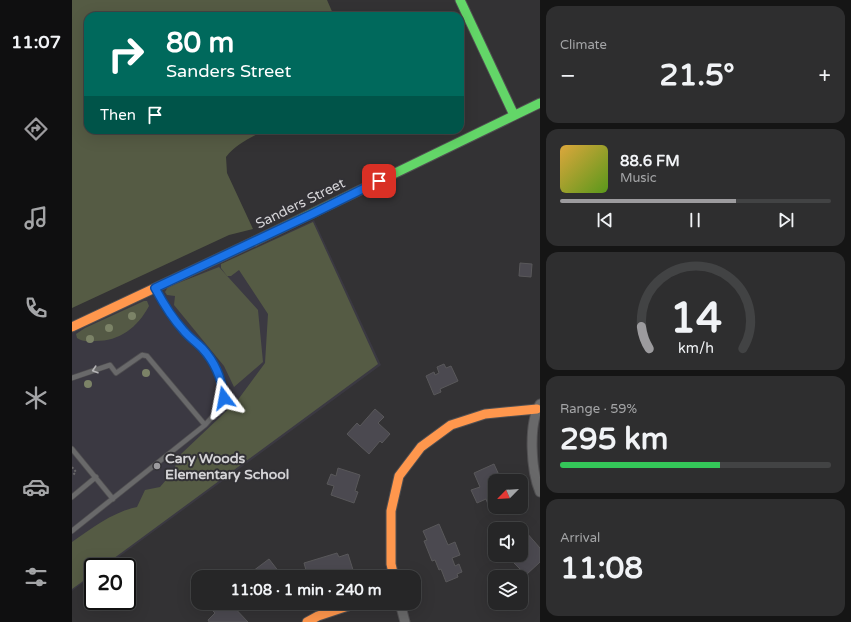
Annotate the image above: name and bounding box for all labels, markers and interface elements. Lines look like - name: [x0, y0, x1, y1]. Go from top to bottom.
- text: 80 m: [166, 26, 234, 60]
- icon: right: [100, 28, 152, 80]
- text: 11:07: [11, 31, 61, 53]
- text: Climate: [560, 37, 607, 53]
- text: 21.5°: [660, 57, 735, 94]
- text: Sanders Street: [166, 60, 291, 82]
- text: −: [560, 63, 576, 89]
- text: +: [819, 63, 831, 89]
- icon: arrive: [144, 104, 166, 126]
- text: Then: [100, 106, 136, 124]
- icon: directions: [22, 115, 50, 143]
- text: 88.6 FM: [620, 152, 680, 170]
- pin: [362, 164, 396, 198]
- icon: arrive: [368, 170, 390, 192]
- text: Music: [620, 170, 657, 186]
- street label: Sanders Street: [253, 174, 348, 232]
- icon: music: [22, 204, 50, 232]
- icon: previous: [594, 209, 616, 231]
- icon: pause: [684, 209, 706, 231]
- icon: next: [775, 209, 797, 231]
- icon: phone: [22, 294, 50, 322]
- text: 14: [669, 294, 722, 344]
- text: km/h: [678, 340, 713, 357]
- one-way arrow: [92, 365, 99, 374]
- position arrow: [203, 377, 245, 419]
- icon: climate: [22, 384, 50, 412]
- text: Range · 59%: [560, 401, 637, 417]
- text: 295 km: [560, 421, 668, 458]
- place label: Cary Woods Elementary School: [165, 450, 289, 483]
- marker: Cary Woods Elementary School: [152, 461, 162, 471]
- icon: car: [22, 473, 50, 501]
- north arrow: [488, 474, 528, 514]
- map controls: [488, 474, 528, 610]
- button: sound: [488, 522, 528, 562]
- text: Arrival: [560, 530, 600, 546]
- text: 11:08: [560, 550, 643, 587]
- speed limit sign: 20: [84, 558, 136, 610]
- icon: filters: [22, 563, 50, 591]
- button: layers: [488, 570, 528, 610]
- text: 11:08 · 1 min · 240 m: [231, 581, 381, 599]

